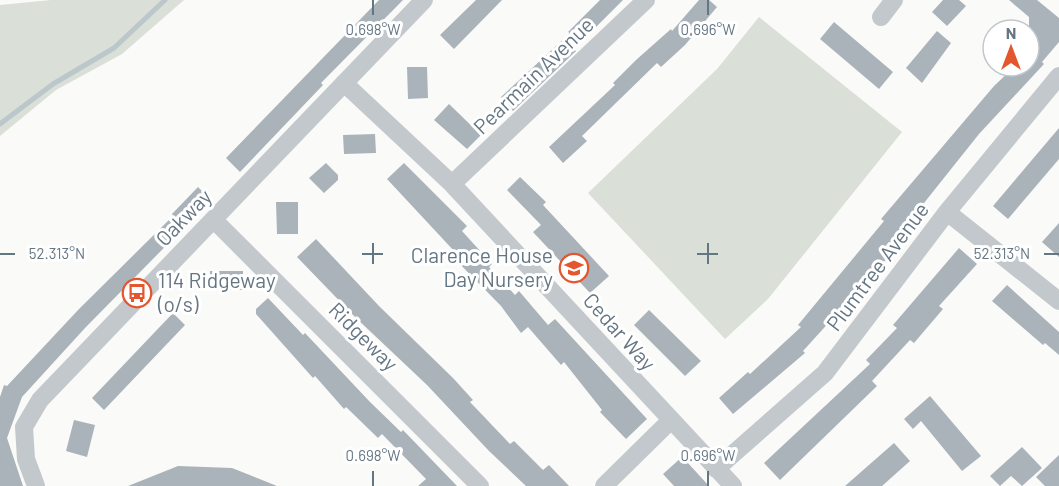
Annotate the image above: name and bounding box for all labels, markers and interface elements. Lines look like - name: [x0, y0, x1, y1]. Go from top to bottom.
- street label: Pearmain Avenue: [468, 11, 598, 139]
- north arrow: [981, 18, 1041, 78]
- text: 0.698°W: [346, 20, 400, 38]
- text: 0.696°W: [681, 20, 735, 38]
- text: N: [1006, 23, 1016, 42]
- street label: Oakway: [150, 183, 216, 251]
- street label: Plumtree Avenue: [820, 197, 933, 335]
- place label: Clarence House Day Nursery: [411, 242, 553, 291]
- text: 52.313°N: [29, 244, 85, 262]
- text: 52.313°N: [974, 244, 1030, 262]
- school or university icon: Clarence House Day Nursery: [558, 252, 590, 284]
- place label: 114 Ridgeway (o/s): [157, 267, 276, 316]
- bus stop icon: 114 Ridgeway (o/s): [121, 277, 153, 309]
- street label: Cedar Way: [579, 287, 662, 375]
- street label: Ridgeway: [324, 296, 404, 376]
- text: 0.698°W: [346, 446, 400, 464]
- text: 0.696°W: [681, 446, 735, 464]

